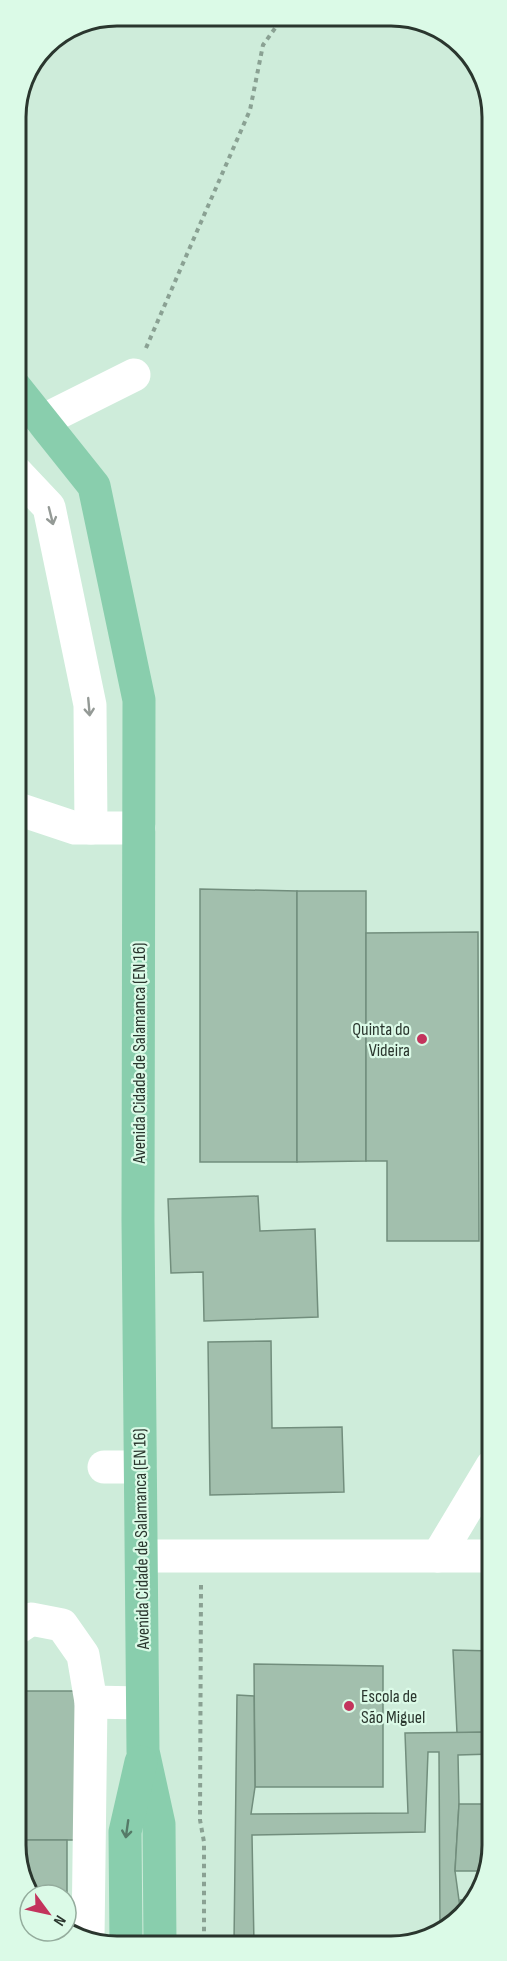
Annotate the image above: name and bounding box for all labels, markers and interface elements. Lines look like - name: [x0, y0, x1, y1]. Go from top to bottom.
- one-way arrow: [45, 506, 57, 525]
- one-way arrow: [84, 696, 95, 716]
- street label: Avenida Cidade de Salamanca (EN 16): [129, 943, 150, 1164]
- place label: Quinta do Videira: [352, 1019, 410, 1061]
- marker: Quinta do Videira: [415, 1032, 429, 1046]
- street label: Avenida Cidade de Salamanca (EN 16): [129, 1428, 154, 1651]
- place label: Escola de São Miguel: [361, 1686, 425, 1728]
- marker: Escola de São Miguel: [342, 1699, 356, 1713]
- one-way arrow: [121, 1818, 132, 1838]
- north arrow: [18, 1883, 78, 1943]
- text: N: [49, 1912, 70, 1929]

